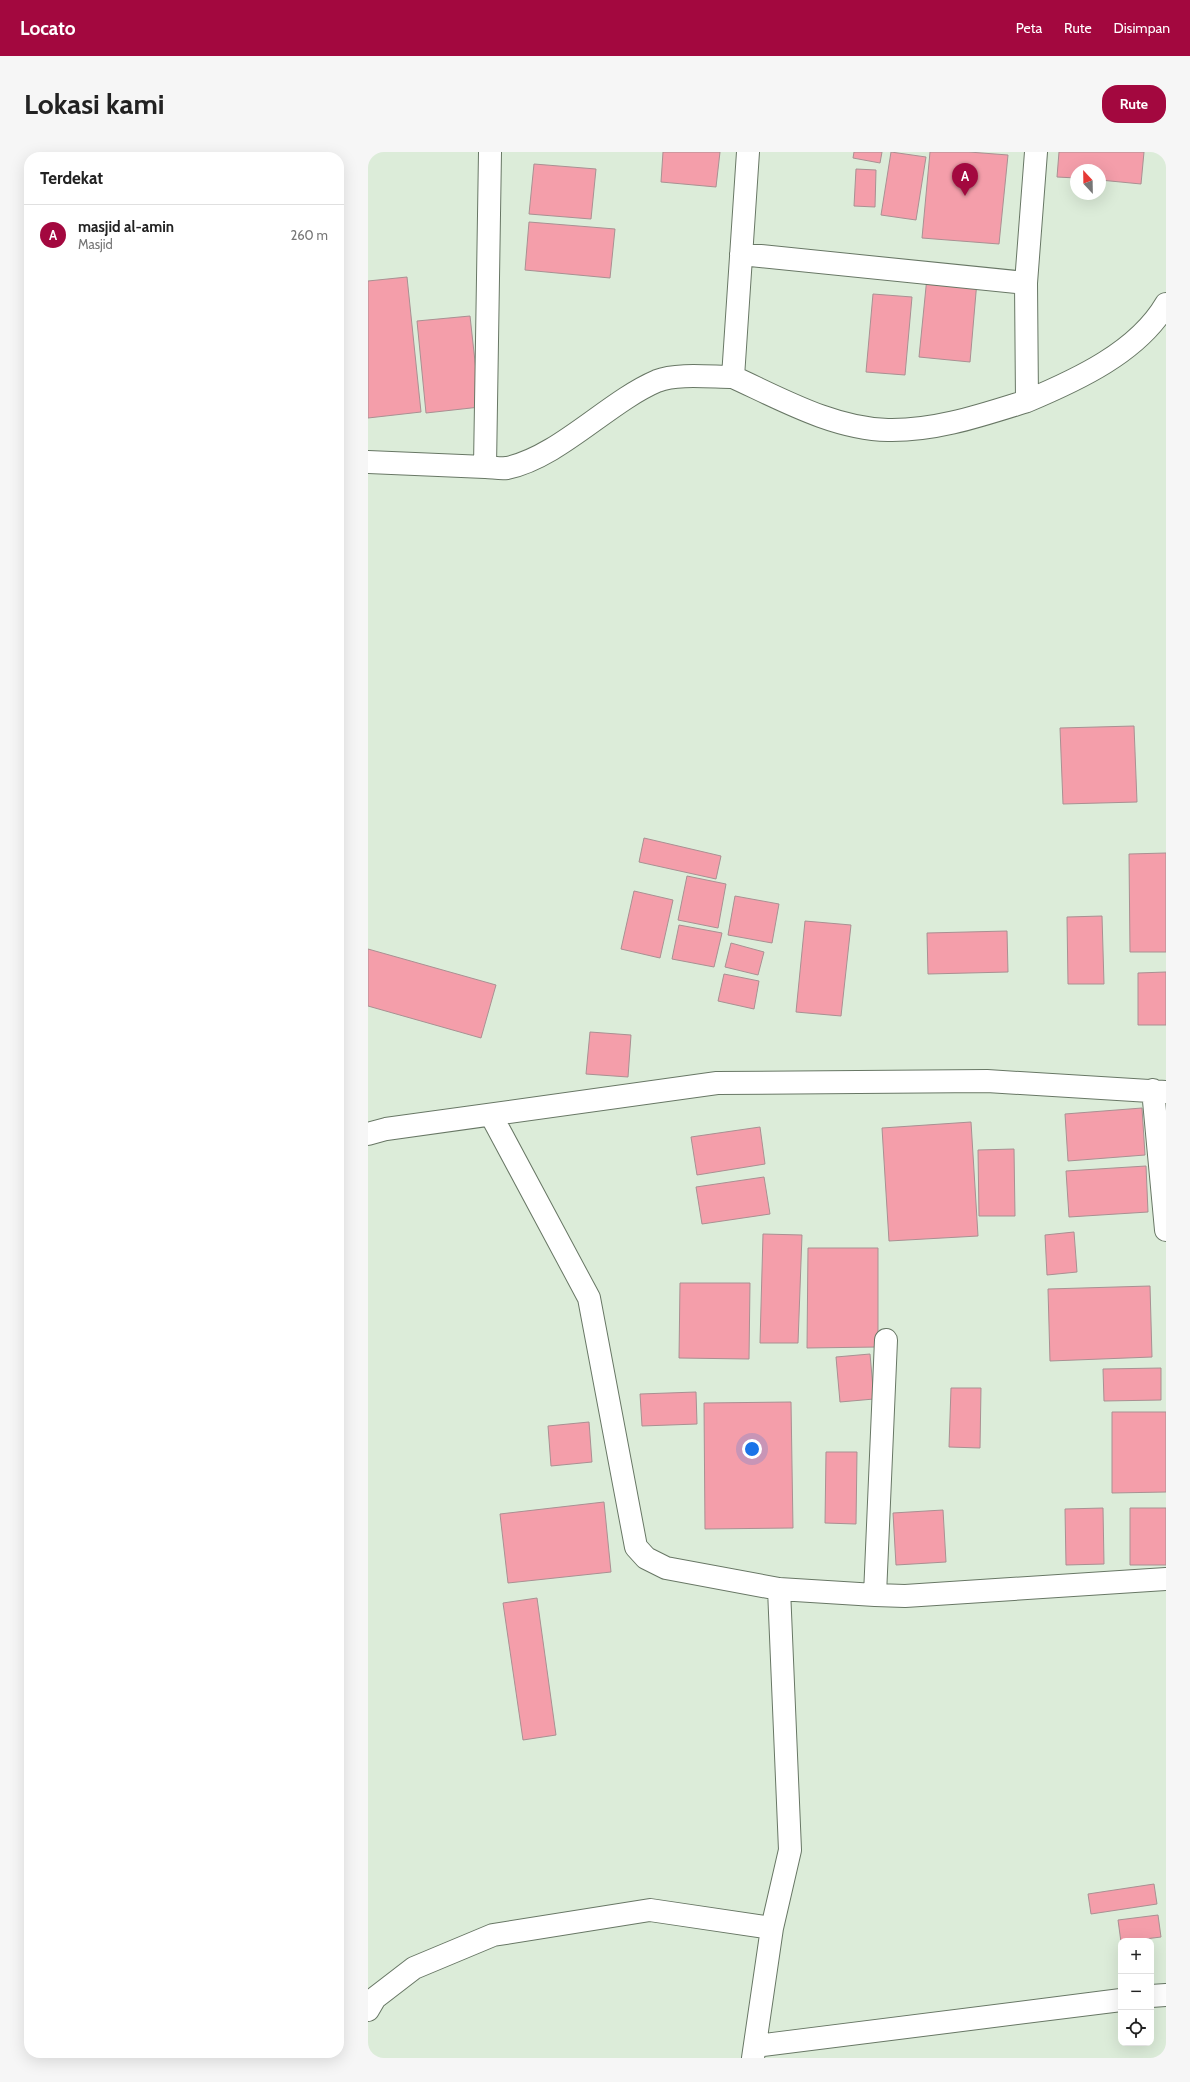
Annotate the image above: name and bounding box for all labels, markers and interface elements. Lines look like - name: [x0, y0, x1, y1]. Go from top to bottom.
- text: Locato: [20, 17, 76, 40]
- text: Peta: [1016, 19, 1042, 37]
- text: Rute: [1064, 19, 1092, 37]
- text: Disimpan: [1114, 19, 1170, 37]
- button: Rute: [1102, 85, 1166, 123]
- text: Lokasi kami: [24, 87, 164, 121]
- pin: A: [952, 163, 978, 196]
- north arrow: [1070, 164, 1106, 200]
- text: Terdekat: [40, 168, 103, 188]
- text: masjid al-amin: [78, 218, 174, 236]
- text: A: [49, 227, 57, 243]
- text: 260 m: [290, 227, 328, 243]
- text: Masjid: [78, 236, 113, 252]
- your location: [742, 1439, 762, 1459]
- map controls: [1118, 1938, 1154, 2046]
- button: +: [1118, 1938, 1154, 1974]
- button: −: [1118, 1974, 1154, 2010]
- button: locate: [1118, 2010, 1154, 2046]

